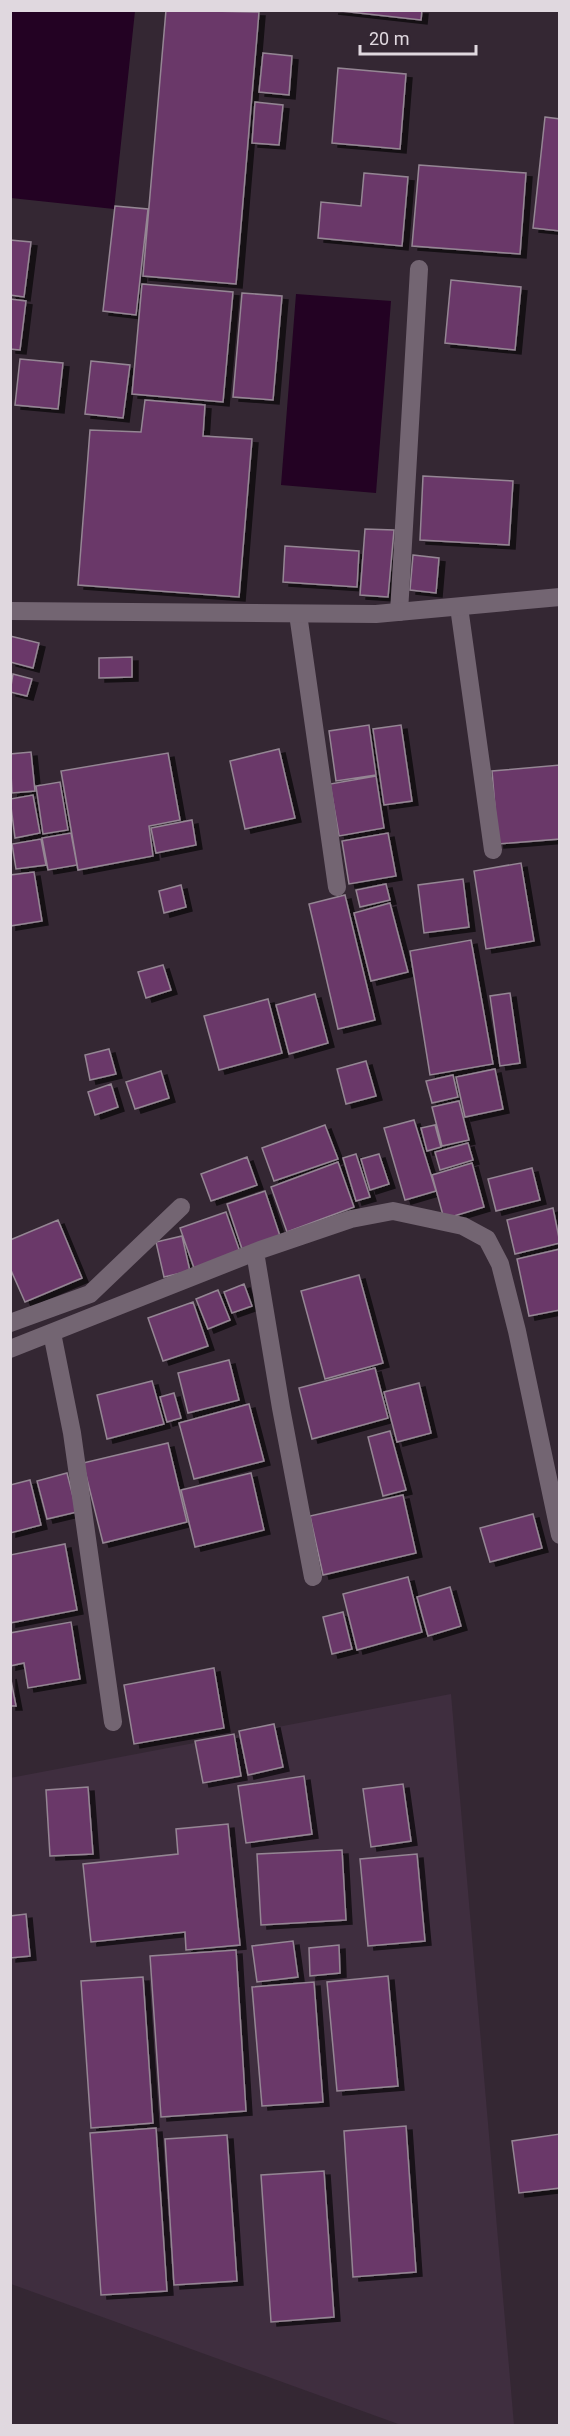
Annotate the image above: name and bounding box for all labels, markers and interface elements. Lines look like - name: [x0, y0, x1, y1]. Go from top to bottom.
- scale bar: [360, 18, 476, 56]
- text: 20 m: [369, 28, 409, 49]

